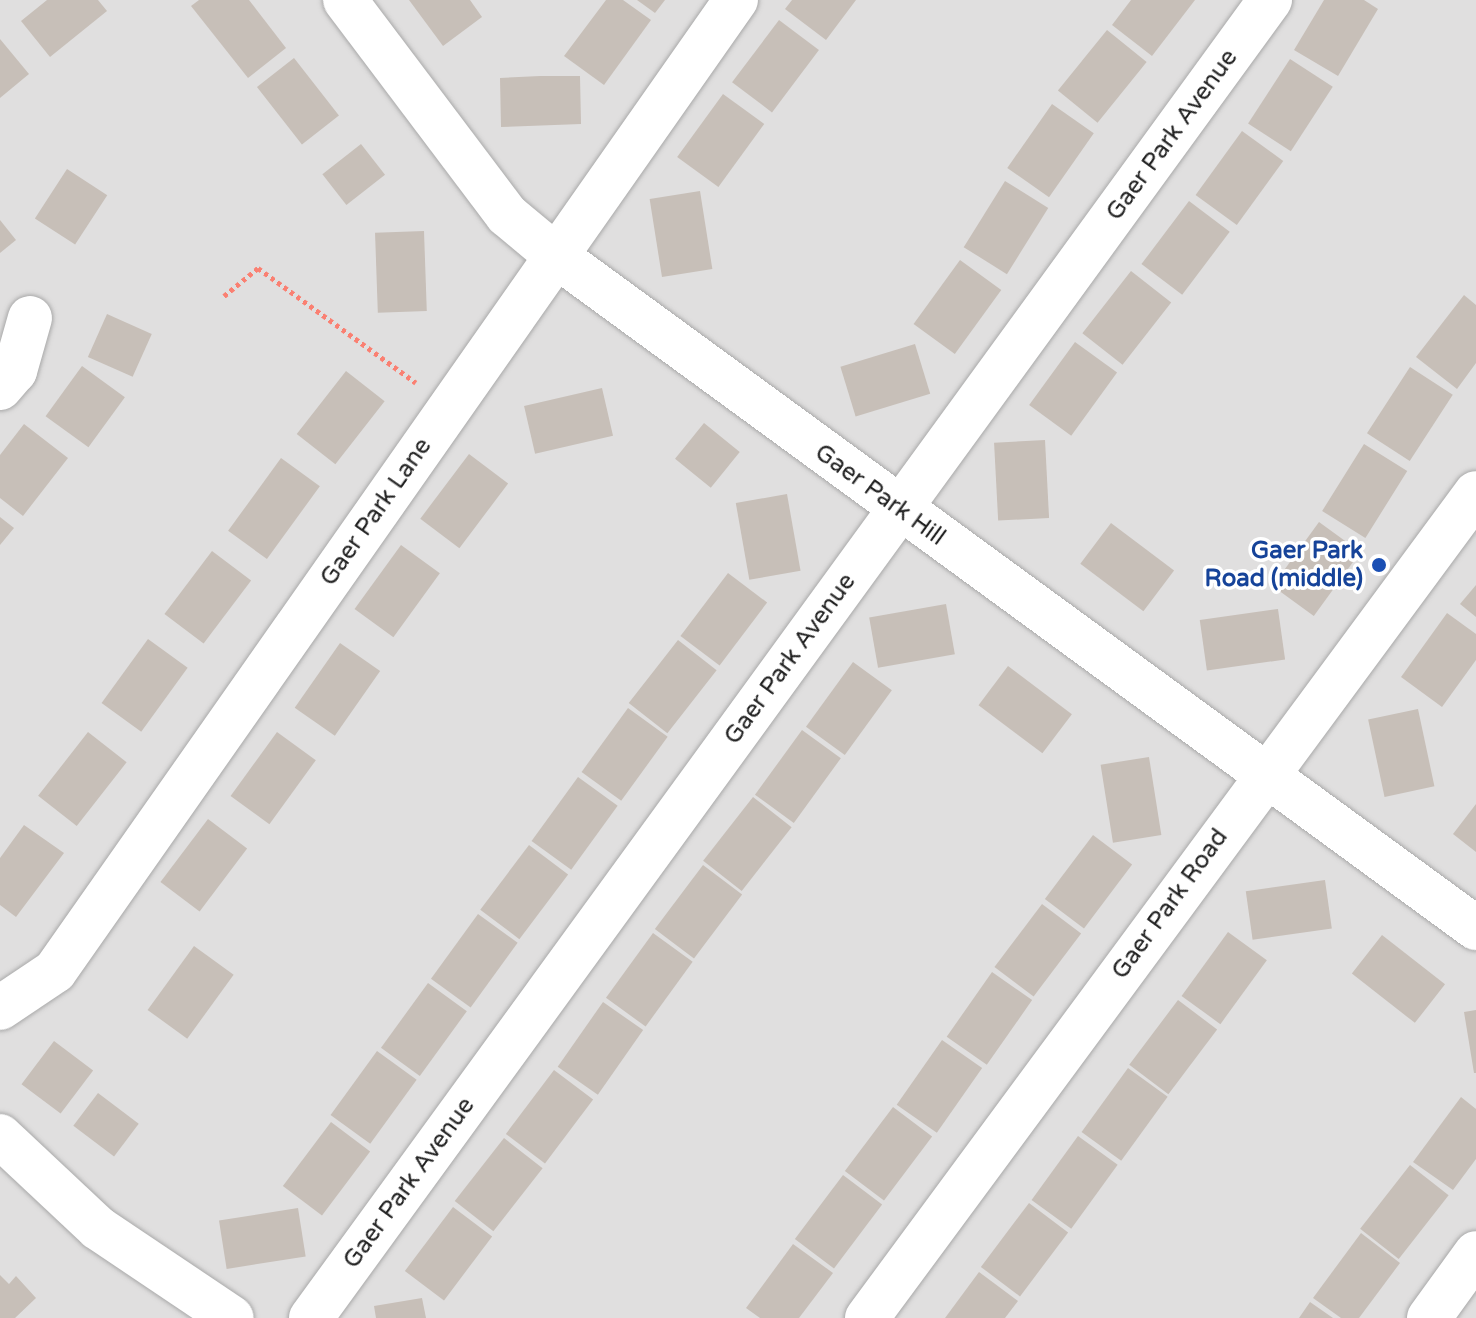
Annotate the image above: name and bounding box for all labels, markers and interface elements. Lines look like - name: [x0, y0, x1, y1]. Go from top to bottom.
- street label: Gaer Park Avenue: [1100, 44, 1244, 226]
- street label: Gaer Park Lane: [314, 433, 438, 591]
- street label: Gaer Park Hill: [809, 438, 951, 552]
- place label: Gaer Park Road (middle): [1205, 537, 1363, 593]
- marker: Gaer Park Road (middle): [1370, 556, 1388, 574]
- street label: Gaer Park Avenue: [718, 568, 862, 750]
- street label: Gaer Park Road: [1106, 823, 1234, 985]
- street label: Gaer Park Avenue: [337, 1092, 481, 1274]

